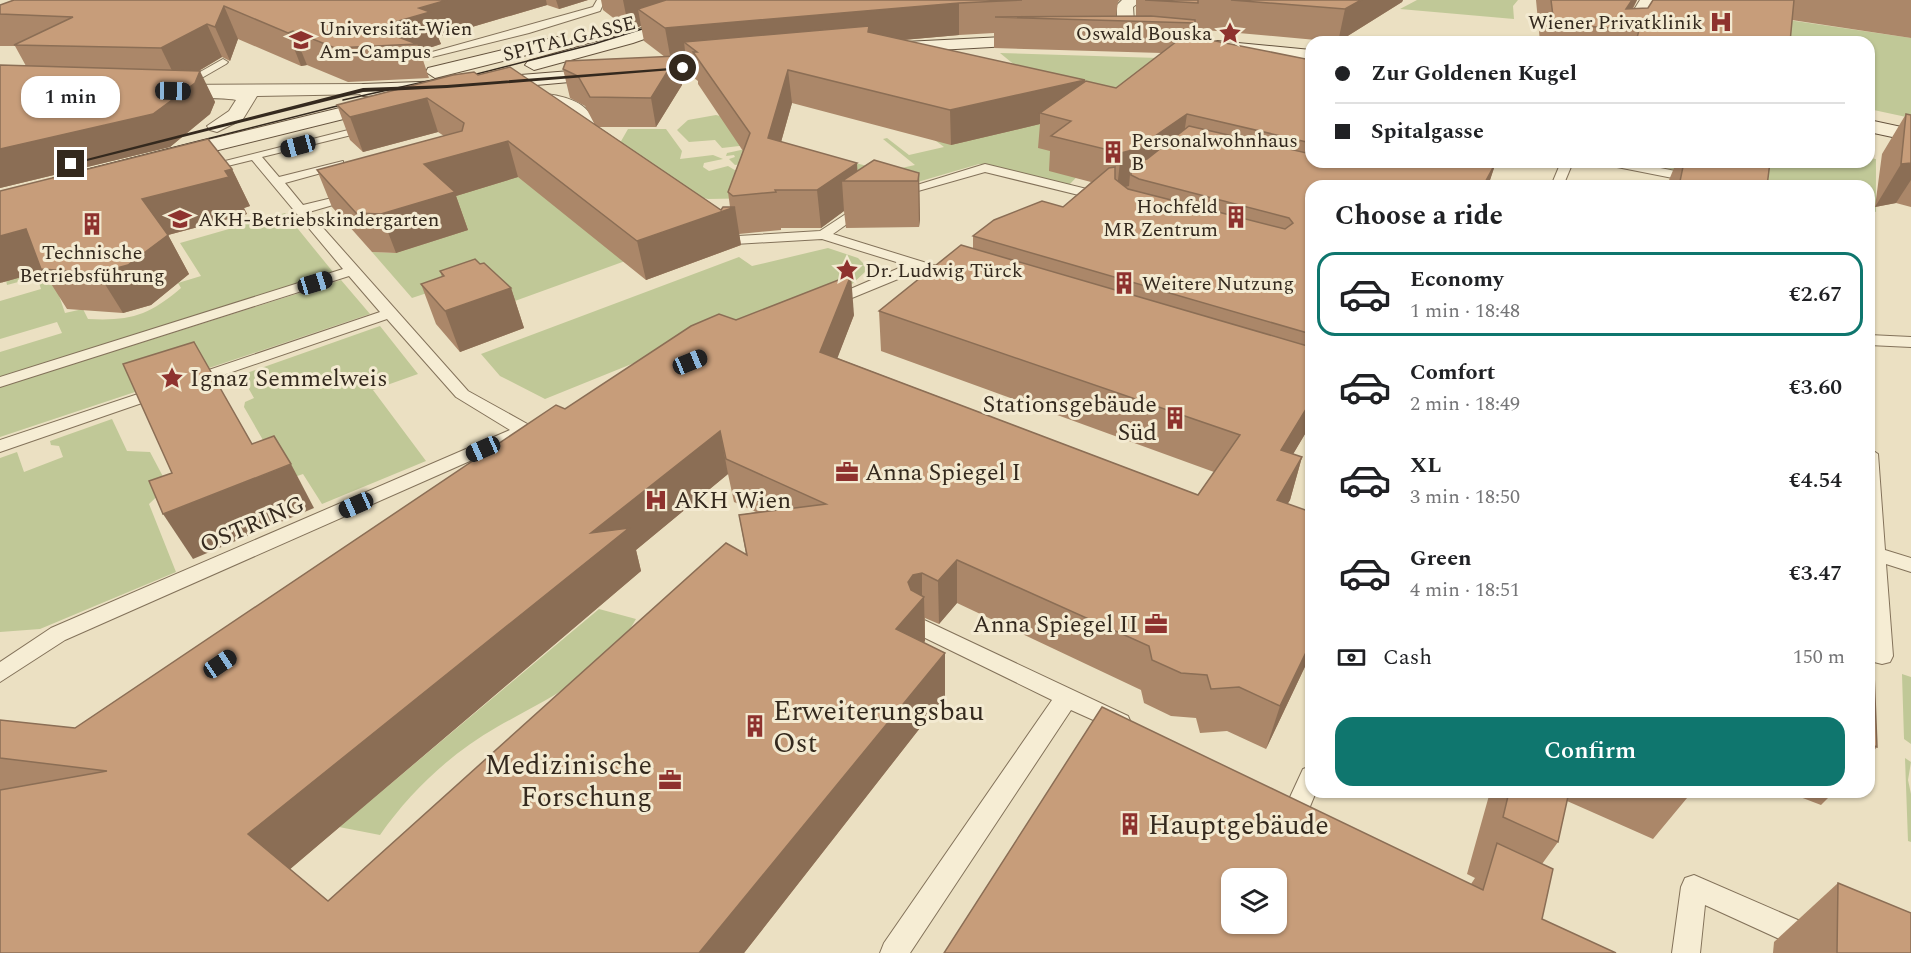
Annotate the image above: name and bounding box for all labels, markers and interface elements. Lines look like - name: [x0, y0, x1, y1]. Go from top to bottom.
- street label: SPITALGASSE: [500, 8, 639, 70]
- place label: Wiener Privatklinik: [1528, 8, 1703, 38]
- hospital icon: Wiener Privatklinik: [1708, 9, 1734, 35]
- place label: Universität-Wien Am-Campus: [319, 14, 472, 67]
- place label: Oswald Bouska: [1076, 19, 1212, 49]
- place icon: Oswald Bouska: [1217, 20, 1243, 46]
- school or university icon: Universität-Wien Am-Campus: [288, 27, 314, 53]
- route start: [669, 54, 696, 81]
- text: Zur Goldenen Kugel: [1371, 57, 1577, 90]
- callout: 1 min: [22, 77, 121, 119]
- text: 1 min: [45, 82, 96, 112]
- car: [155, 82, 191, 100]
- text: Spitalgasse: [1371, 115, 1484, 148]
- place label: Personalwohnhaus B: [1131, 126, 1298, 179]
- car: [278, 133, 318, 159]
- building icon: Personalwohnhaus B: [1100, 139, 1126, 165]
- route end: [57, 150, 84, 177]
- place label: Hochfeld MR Zentrum: [1103, 192, 1218, 245]
- text: Choose a ride: [1335, 195, 1503, 237]
- building icon: Hochfeld MR Zentrum: [1223, 204, 1249, 230]
- place label: AKH-Betriebskindergarten: [198, 205, 439, 235]
- school or university icon: AKH-Betriebskindergarten: [167, 206, 193, 232]
- building icon: Technische Betriebsführung: [79, 211, 105, 237]
- place label: Technische Betriebsführung: [19, 238, 165, 291]
- place label: Dr. Ludwig Türck: [865, 256, 1023, 286]
- place icon: Dr. Ludwig Türck: [834, 257, 860, 283]
- text: Economy: [1410, 263, 1503, 296]
- icon: car: [1338, 267, 1392, 321]
- car: [295, 269, 335, 297]
- place label: Weitere Nutzung: [1142, 269, 1294, 299]
- building icon: Weitere Nutzung: [1111, 270, 1137, 296]
- text: €2.67: [1789, 278, 1842, 311]
- text: 1 min · 18:48: [1410, 296, 1520, 326]
- car: [670, 347, 710, 377]
- text: Comfort: [1410, 356, 1495, 389]
- icon: car: [1338, 360, 1392, 414]
- place label: Ignaz Semmelweis: [190, 361, 388, 397]
- place icon: Ignaz Semmelweis: [159, 365, 185, 391]
- text: €3.60: [1789, 371, 1842, 404]
- place label: Stationsgebäude Süd: [982, 387, 1157, 451]
- text: 2 min · 18:49: [1410, 389, 1520, 419]
- building icon: Stationsgebäude Süd: [1162, 405, 1188, 431]
- car: [463, 433, 503, 465]
- text: XL: [1410, 449, 1441, 482]
- icon: car: [1338, 453, 1392, 507]
- place label: Anna Spiegel I: [865, 455, 1021, 491]
- office icon: Anna Spiegel I: [834, 459, 860, 485]
- text: €4.54: [1789, 464, 1842, 497]
- text: 3 min · 18:50: [1410, 482, 1520, 512]
- place label: AKH Wien: [674, 483, 791, 519]
- street label: OSTRING: [194, 487, 311, 563]
- hospital icon: AKH Wien: [643, 487, 669, 513]
- car: [336, 489, 376, 521]
- text: Green: [1410, 542, 1472, 575]
- icon: car: [1338, 546, 1392, 600]
- text: €3.47: [1789, 557, 1842, 590]
- text: 4 min · 18:51: [1410, 575, 1520, 605]
- place label: Anna Spiegel II: [973, 607, 1138, 643]
- office icon: Anna Spiegel II: [1143, 611, 1169, 637]
- icon: cash: [1335, 641, 1368, 674]
- text: Cash: [1383, 641, 1432, 674]
- text: 150 m: [1793, 642, 1845, 672]
- car: [200, 646, 240, 682]
- place label: Erweiterungsbau Ost: [773, 690, 984, 765]
- building icon: Erweiterungsbau Ost: [742, 713, 768, 739]
- button: Confirm: [1335, 717, 1845, 786]
- place label: Medizinische Forschung: [485, 744, 652, 819]
- office icon: Medizinische Forschung: [657, 767, 683, 793]
- place label: Hauptgebäude: [1148, 804, 1329, 847]
- building icon: Hauptgebäude: [1117, 811, 1143, 837]
- map controls: [1221, 868, 1287, 934]
- button: layers: [1221, 868, 1287, 934]

